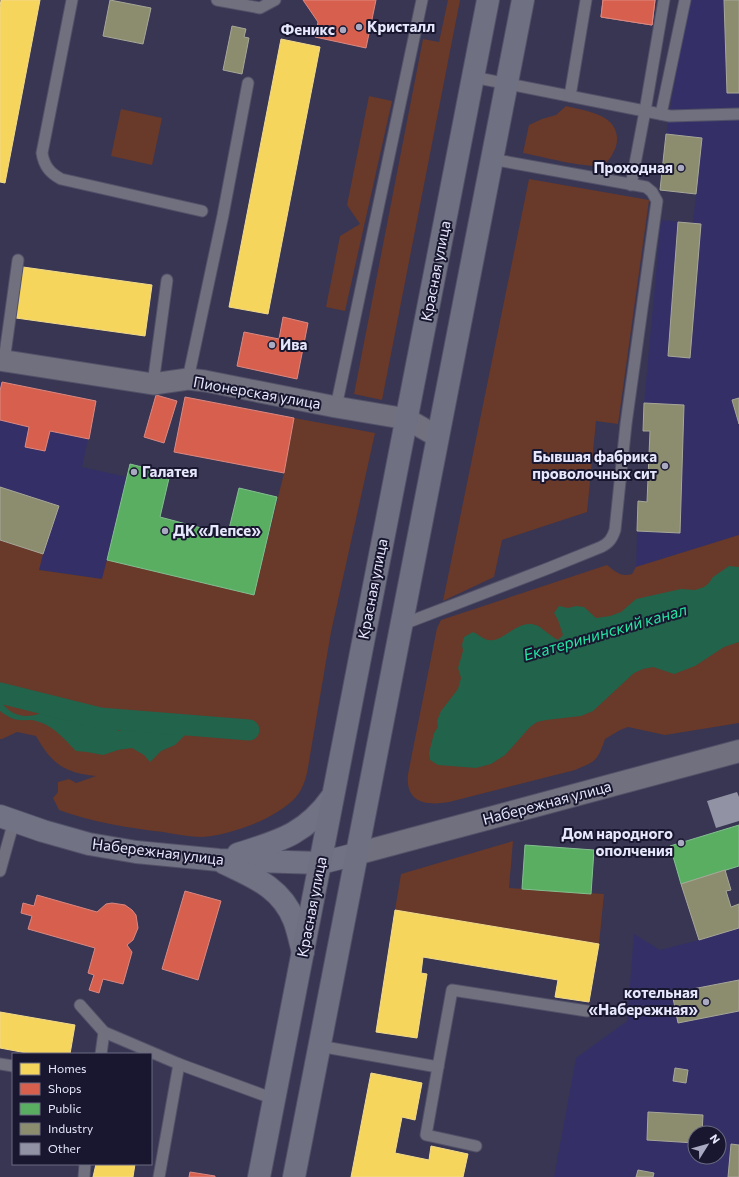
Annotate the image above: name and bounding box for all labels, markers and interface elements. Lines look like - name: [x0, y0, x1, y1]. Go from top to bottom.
- place label: Кристалл: [367, 17, 435, 35]
- place label: Феникс: [281, 20, 335, 38]
- marker: Кристалл: [354, 22, 364, 32]
- marker: Феникс: [338, 25, 348, 35]
- place label: Проходная: [593, 158, 673, 176]
- marker: Проходная: [676, 163, 686, 173]
- street label: Красная улица: [416, 219, 454, 323]
- place label: Ива: [280, 335, 307, 353]
- marker: Ива: [267, 340, 277, 350]
- street label: Пионерская улица: [192, 372, 322, 412]
- place label: Бывшая фабрика проволочных сит: [532, 447, 657, 482]
- marker: Бывшая фабрика проволочных сит: [660, 461, 670, 471]
- place label: Галатея: [142, 462, 198, 480]
- marker: Галатея: [129, 467, 139, 477]
- place label: ДК «Лепсе»: [173, 521, 261, 539]
- marker: ДК «Лепсе»: [160, 526, 170, 536]
- street label: Красная улица: [353, 537, 391, 641]
- water label: Екатерининский канал: [521, 599, 689, 664]
- street label: Набережная улица: [480, 776, 613, 828]
- place label: Дом народного ополчения: [561, 824, 673, 859]
- street label: Набережная улица: [91, 834, 225, 868]
- marker: Дом народного ополчения: [676, 838, 686, 848]
- street label: Красная улица: [292, 855, 330, 959]
- place label: котельная «Набережная»: [588, 983, 698, 1018]
- marker: котельная «Набережная»: [701, 997, 711, 1007]
- legend: [12, 1053, 152, 1165]
- text: Homes: [48, 1061, 86, 1075]
- text: Shops: [48, 1081, 82, 1095]
- text: Public: [48, 1101, 81, 1115]
- text: Industry: [48, 1121, 93, 1135]
- north arrow: [687, 1125, 727, 1165]
- text: N: [708, 1131, 723, 1146]
- text: Other: [48, 1141, 81, 1155]

